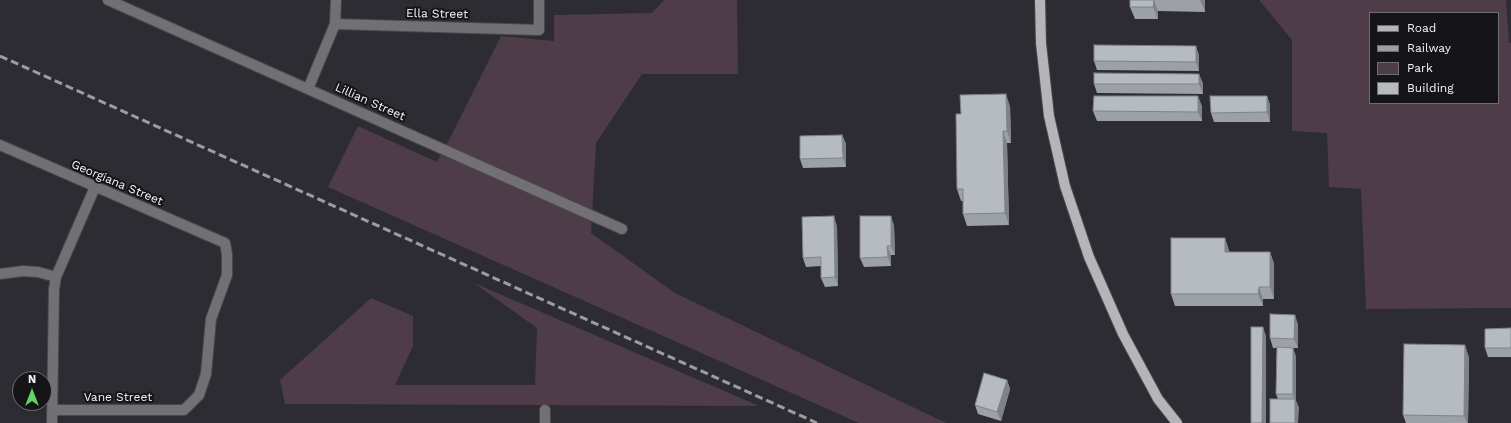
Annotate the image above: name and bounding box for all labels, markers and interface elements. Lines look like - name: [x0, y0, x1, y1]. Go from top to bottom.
- street label: Ella Street: [406, 6, 468, 22]
- legend: [1369, 12, 1499, 104]
- text: Road: [1407, 21, 1436, 35]
- text: Railway: [1407, 41, 1451, 55]
- text: Park: [1407, 61, 1433, 75]
- street label: Lillian Street: [333, 80, 407, 124]
- text: Building: [1407, 81, 1454, 95]
- street label: Georgiana Street: [69, 157, 165, 209]
- north arrow: [12, 371, 52, 411]
- text: N: [28, 373, 36, 386]
- street label: Vane Street: [84, 390, 152, 404]

